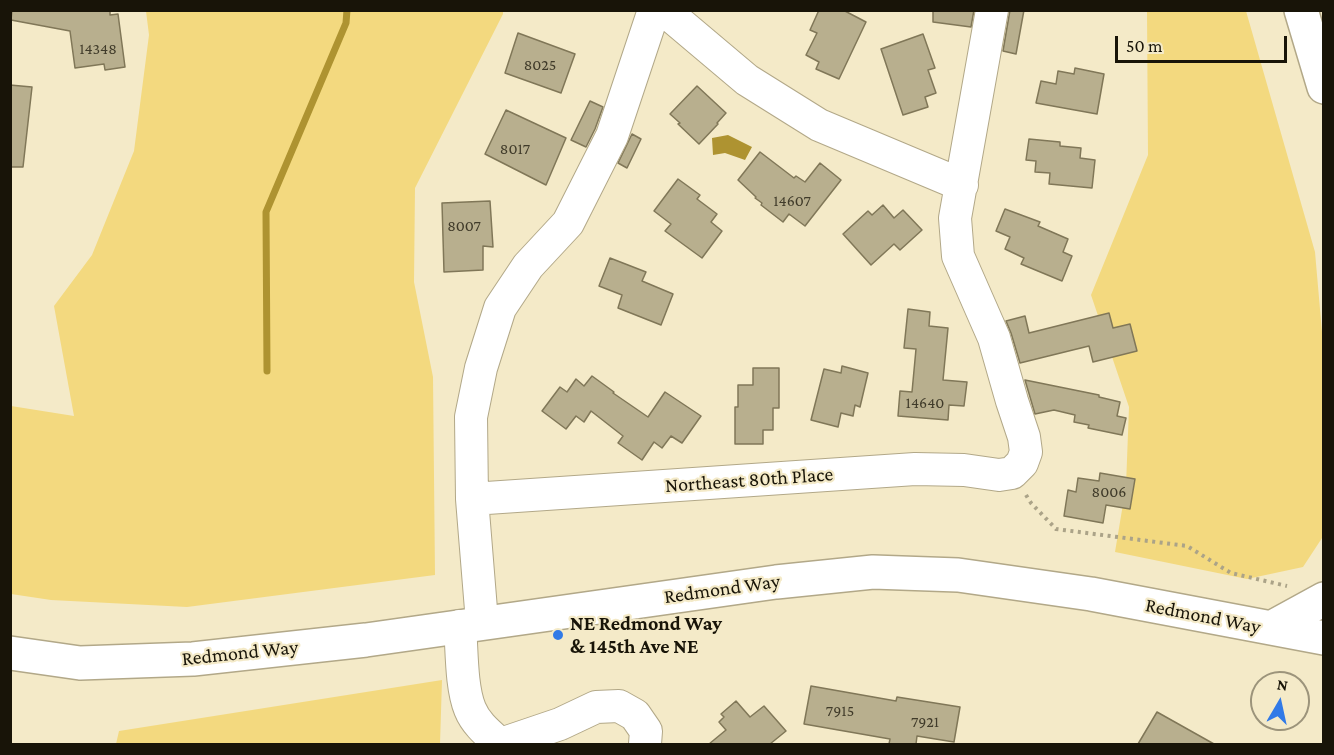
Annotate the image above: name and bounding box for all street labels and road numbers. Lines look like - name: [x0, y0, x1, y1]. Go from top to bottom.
- street label: Northeast 80th Place: [664, 462, 834, 498]
- street label: Redmond Way: [662, 569, 782, 609]
- street label: Redmond Way: [1143, 593, 1263, 639]
- street label: Redmond Way: [181, 635, 299, 671]

